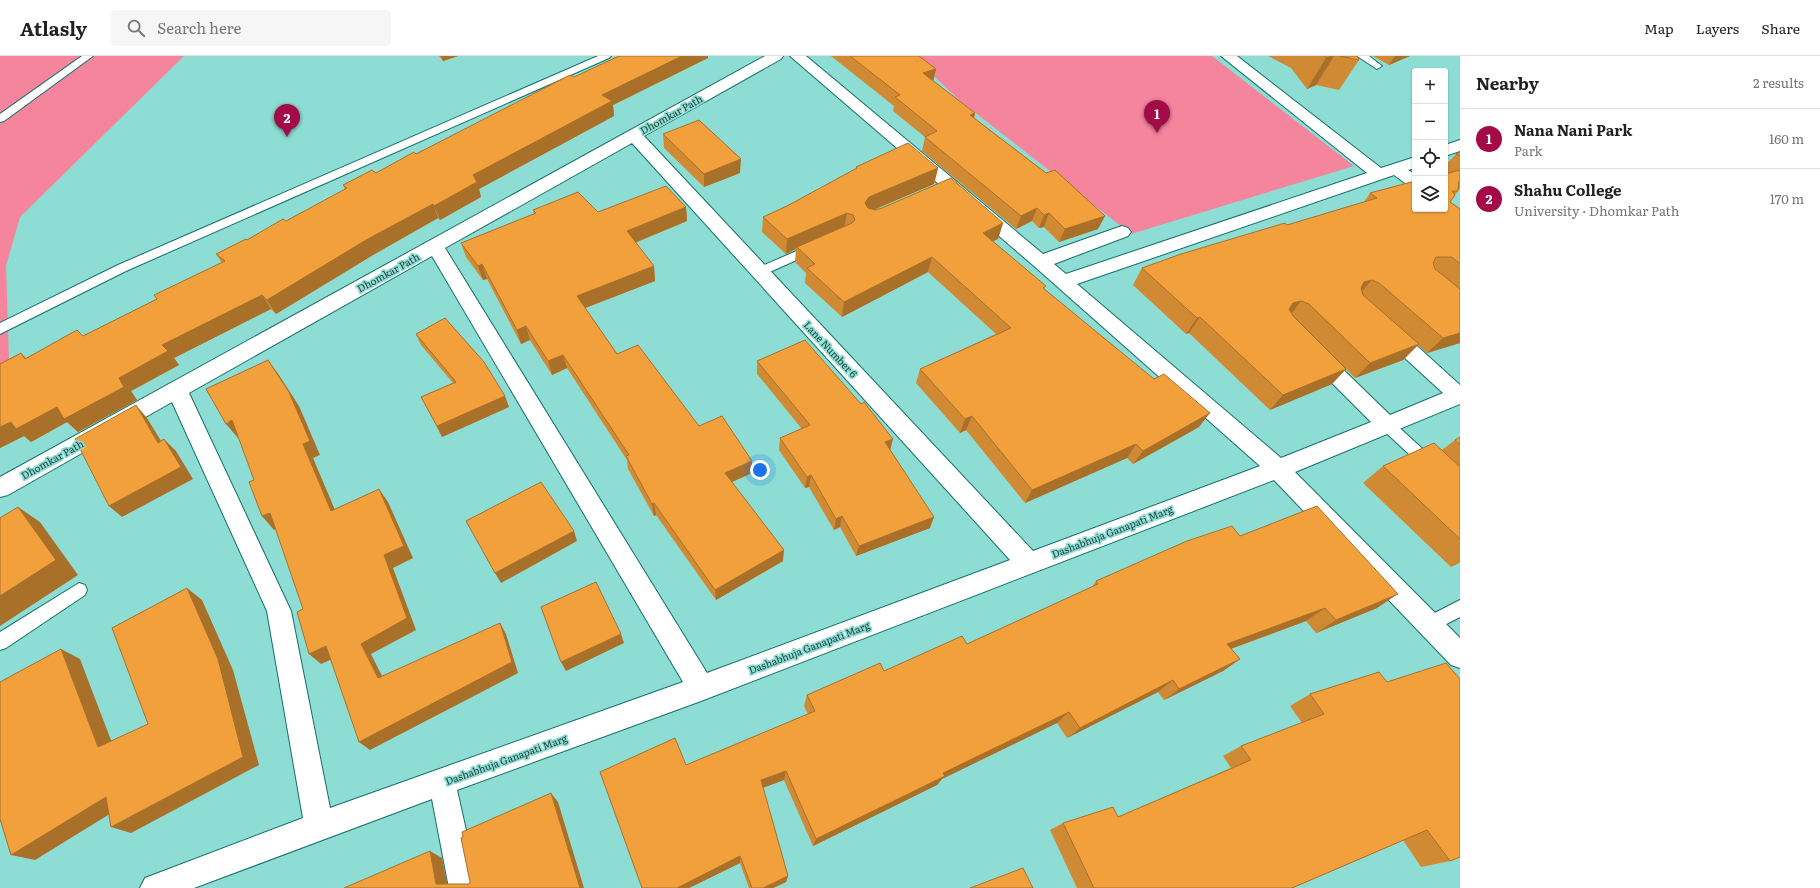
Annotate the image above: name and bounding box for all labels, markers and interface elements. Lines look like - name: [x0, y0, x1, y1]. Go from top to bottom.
- search box: [111, 10, 391, 46]
- text: Atlasly: [20, 14, 87, 42]
- text: Search here: [157, 16, 241, 39]
- icon: search: [125, 17, 147, 39]
- text: Map: [1644, 18, 1674, 38]
- text: Layers: [1696, 18, 1739, 38]
- text: Share: [1761, 18, 1800, 38]
- map controls: [1412, 68, 1448, 212]
- button: +: [1412, 68, 1448, 104]
- text: Nearby: [1476, 70, 1539, 95]
- text: 2 results: [1753, 73, 1804, 92]
- street label: Dhomkar Path: [637, 90, 705, 137]
- pin: 1: [1144, 100, 1170, 133]
- pin: 2: [274, 104, 300, 137]
- button: −: [1412, 104, 1448, 140]
- text: Nana Nani Park: [1514, 118, 1632, 141]
- text: 1: [1486, 129, 1492, 148]
- text: 160 m: [1769, 129, 1804, 148]
- button: locate: [1412, 140, 1448, 176]
- text: Park: [1514, 141, 1543, 160]
- button: layers: [1412, 176, 1448, 212]
- text: Shahu College: [1514, 178, 1622, 201]
- text: 2: [1486, 189, 1492, 208]
- text: 170 m: [1770, 189, 1804, 208]
- text: University · Dhomkar Path: [1514, 201, 1679, 220]
- street label: Dhomkar Path: [354, 248, 422, 295]
- street label: Lane Number 6: [801, 317, 862, 381]
- street label: Dhomkar Path: [18, 435, 86, 482]
- your location: [750, 460, 770, 480]
- street label: Dashabhuja Ganapati Marg: [1049, 501, 1175, 561]
- street label: Dashabhuja Ganapati Marg: [746, 617, 872, 677]
- street label: Dashabhuja Ganapati Marg: [443, 730, 570, 788]

